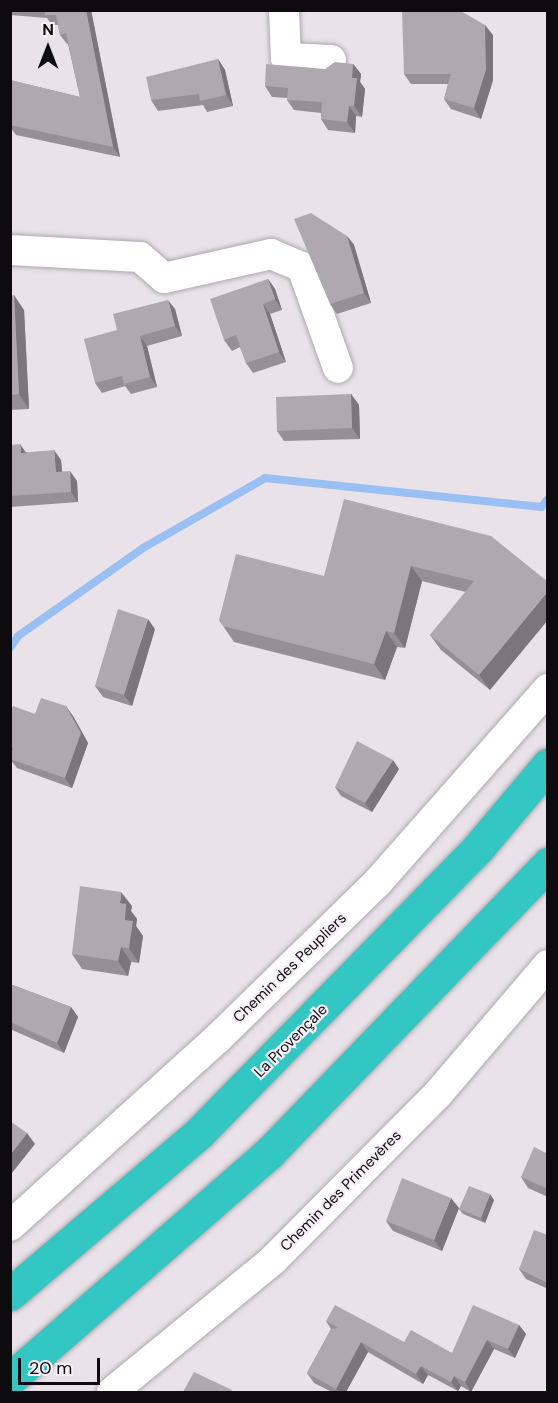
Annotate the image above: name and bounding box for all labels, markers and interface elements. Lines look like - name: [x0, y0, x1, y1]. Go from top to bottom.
- north arrow: [18, 18, 78, 78]
- text: N: [42, 19, 54, 40]
- street label: Chemin des Peupliers: [230, 909, 350, 1027]
- street label: La Provençale: [251, 1001, 331, 1081]
- street label: Chemin des Primevères: [277, 1127, 405, 1255]
- scale bar: [21, 1346, 104, 1384]
- text: 20 m: [29, 1356, 72, 1380]

